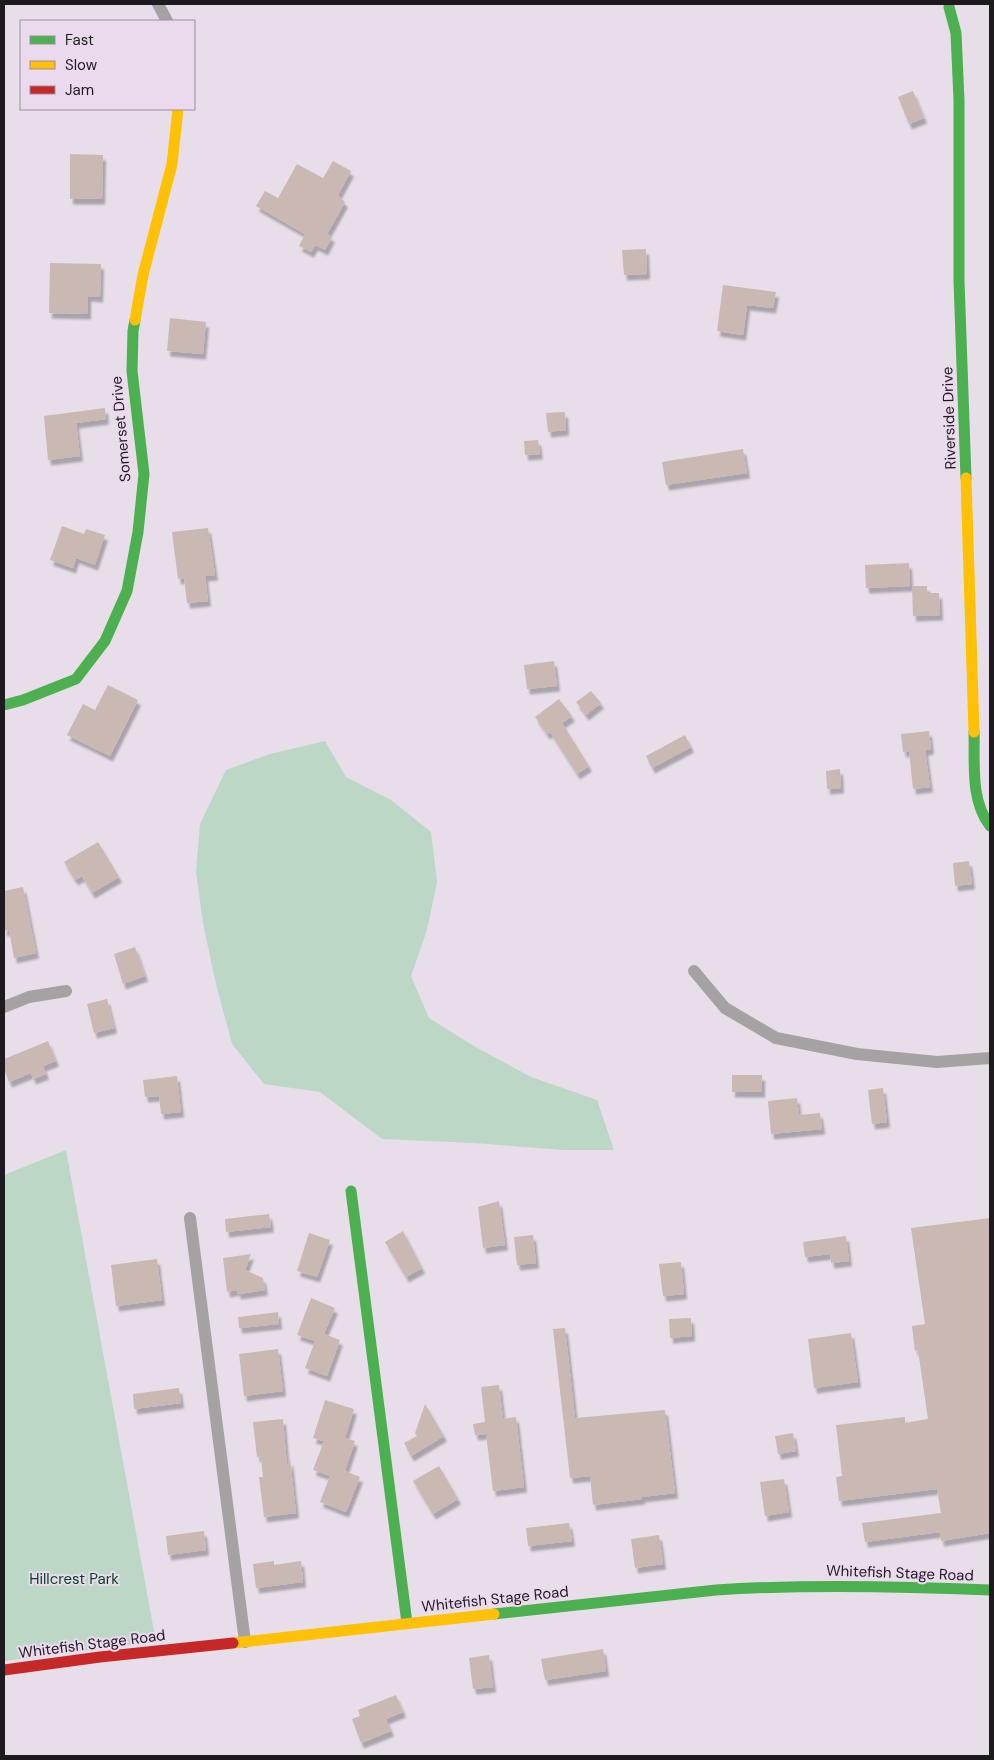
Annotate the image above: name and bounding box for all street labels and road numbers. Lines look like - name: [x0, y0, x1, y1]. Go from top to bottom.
- street label: Riverside Drive: [937, 366, 961, 470]
- street label: Somerset Drive: [106, 375, 136, 483]
- street label: Whitefish Stage Road: [826, 1560, 974, 1586]
- street label: Whitefish Stage Road: [420, 1581, 570, 1617]
- street label: Whitefish Stage Road: [17, 1625, 167, 1663]

